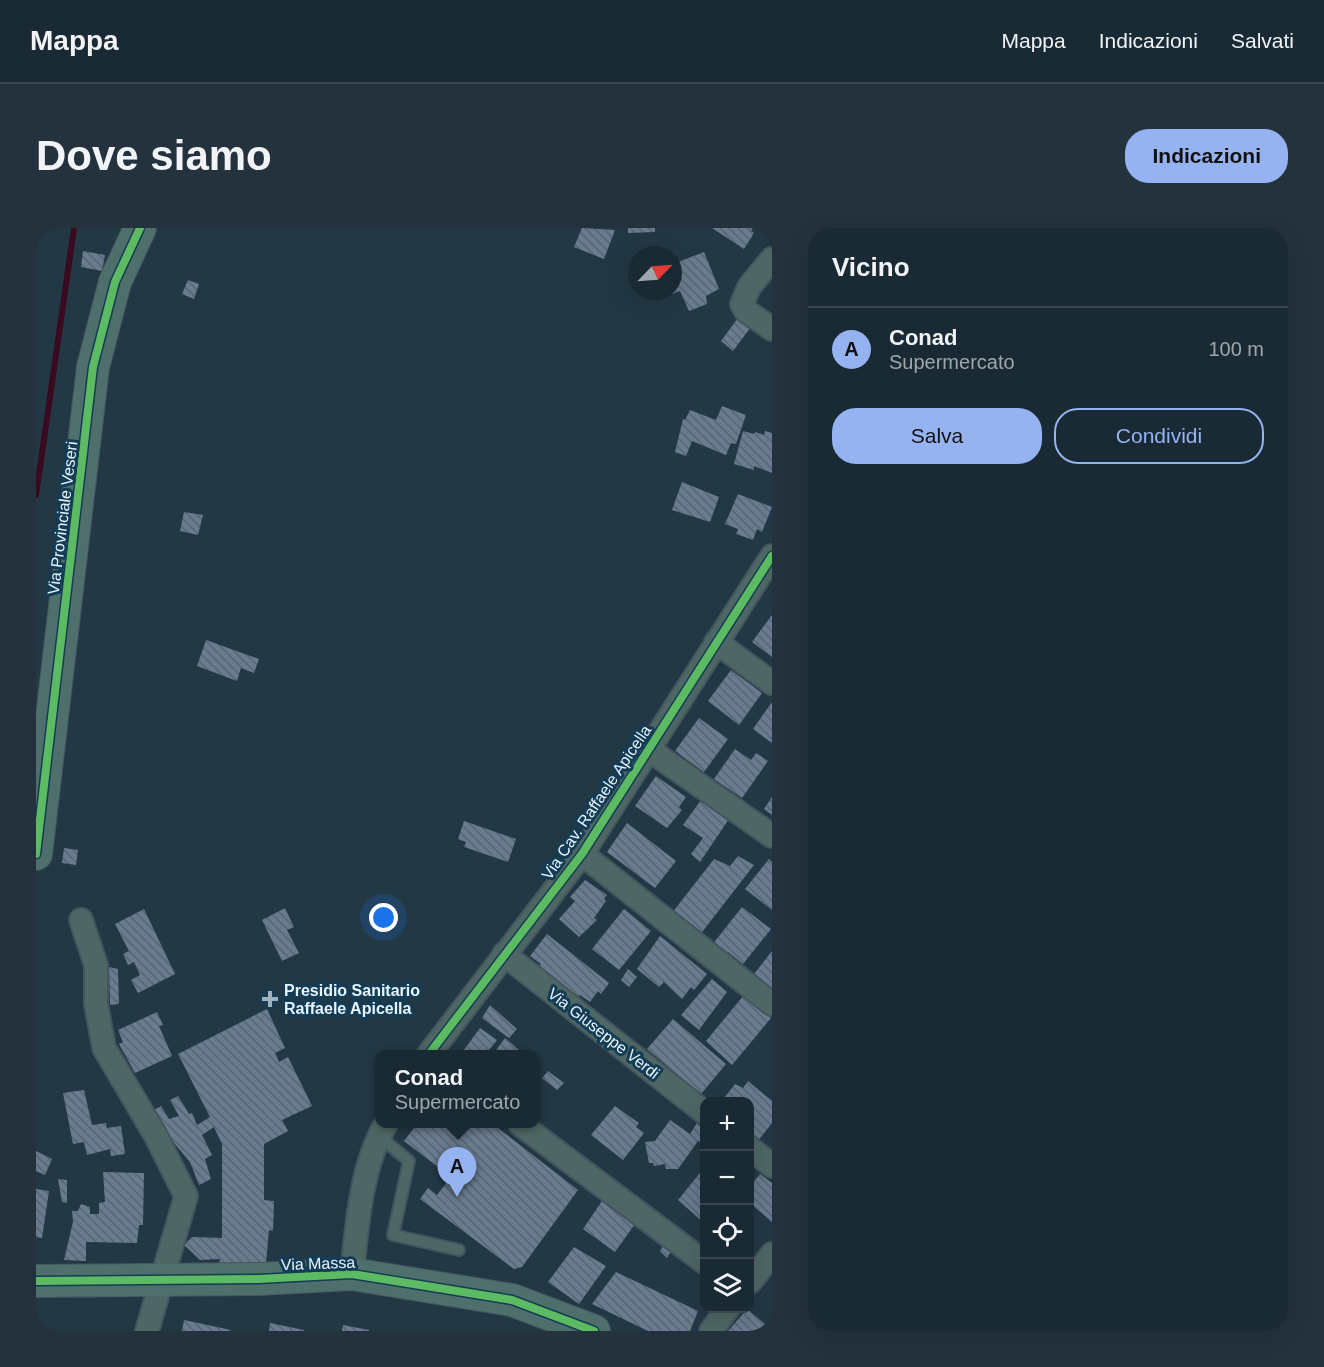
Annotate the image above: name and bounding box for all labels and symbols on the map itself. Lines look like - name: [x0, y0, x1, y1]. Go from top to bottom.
- north arrow: [628, 246, 682, 300]
- street label: Via Provinciale Veseri: [45, 440, 80, 596]
- street label: Via Cav. Raffaele Apicella: [538, 722, 654, 883]
- your location: [369, 903, 398, 932]
- place label: Presidio Sanitario Raffaele Apicella: [284, 982, 420, 1017]
- street label: Via Giuseppe Verdi: [545, 985, 663, 1082]
- marker: Presidio Sanitario Raffaele Apicella: [261, 990, 279, 1008]
- pin: A: [438, 1148, 476, 1197]
- street label: Via Massa: [281, 1254, 356, 1273]

